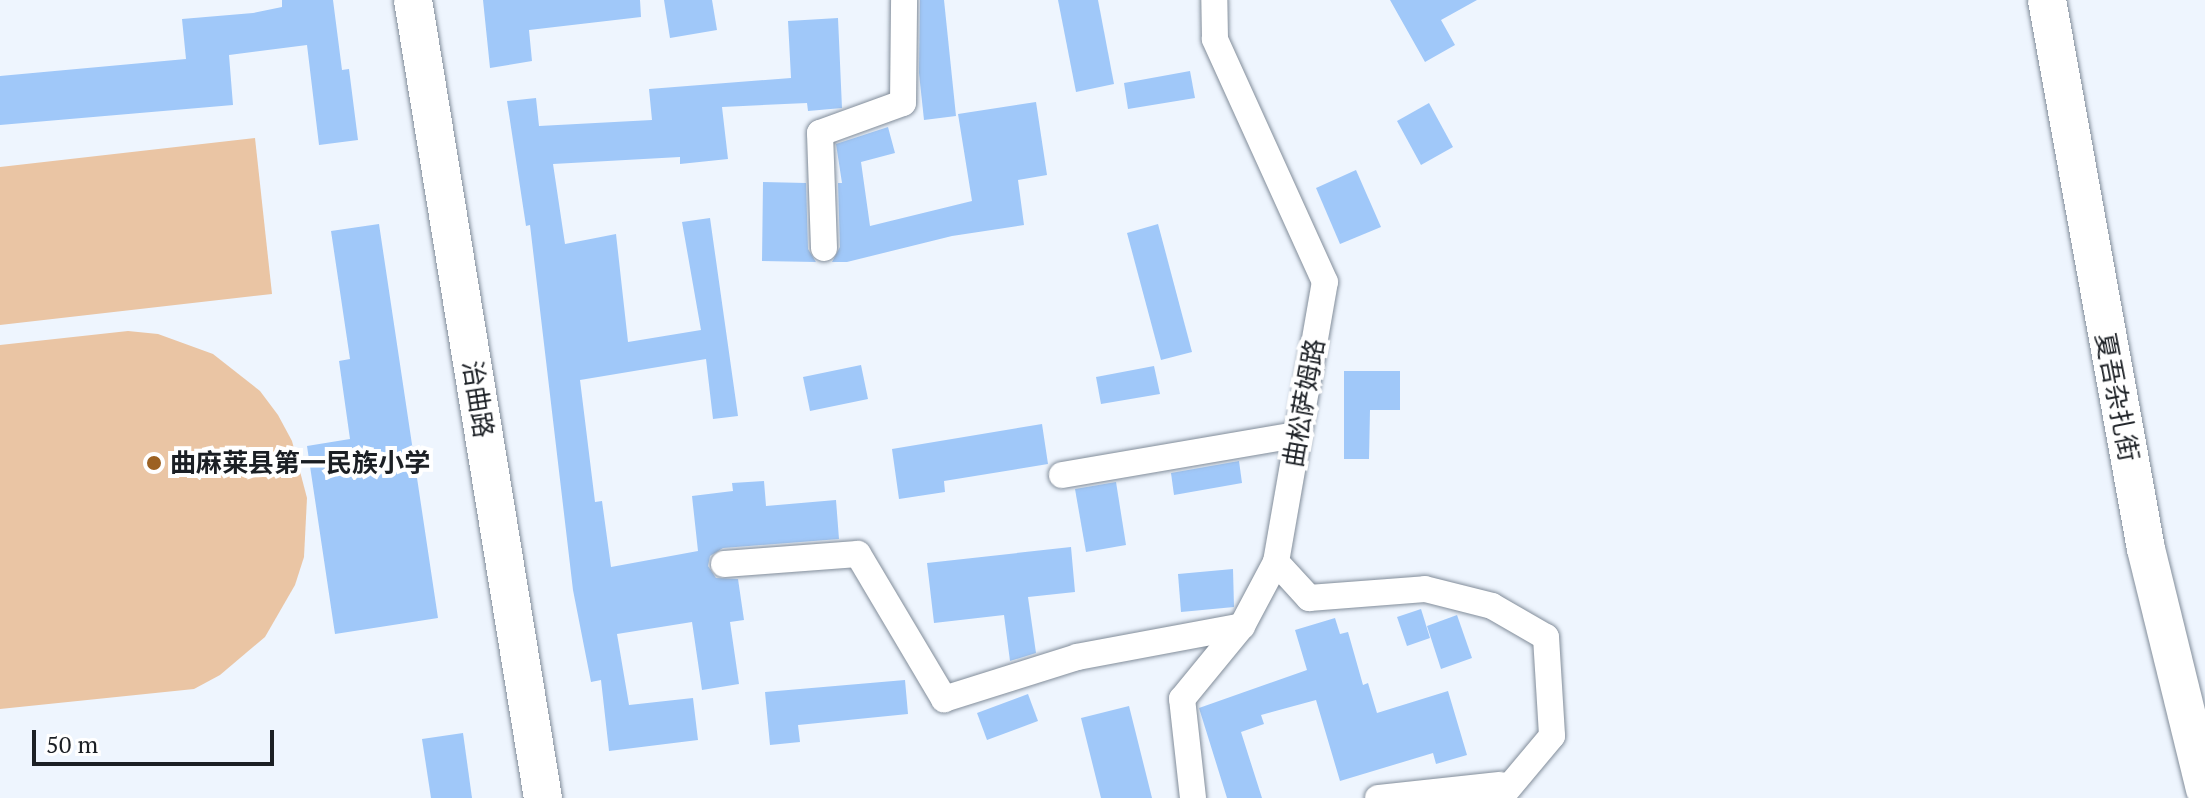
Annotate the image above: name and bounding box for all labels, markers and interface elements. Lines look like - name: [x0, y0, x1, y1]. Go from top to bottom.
- street label: 夏吾杂扎街: [2089, 330, 2145, 464]
- street label: 曲松萨姆路: [1277, 336, 1331, 470]
- street label: 治曲路: [456, 358, 500, 440]
- place label: 曲麻莱县第一民族小学: [170, 447, 430, 479]
- marker: 曲麻莱县第一民族小学: [145, 454, 163, 472]
- scale bar: [36, 714, 278, 764]
- text: 50 m: [46, 728, 98, 760]

